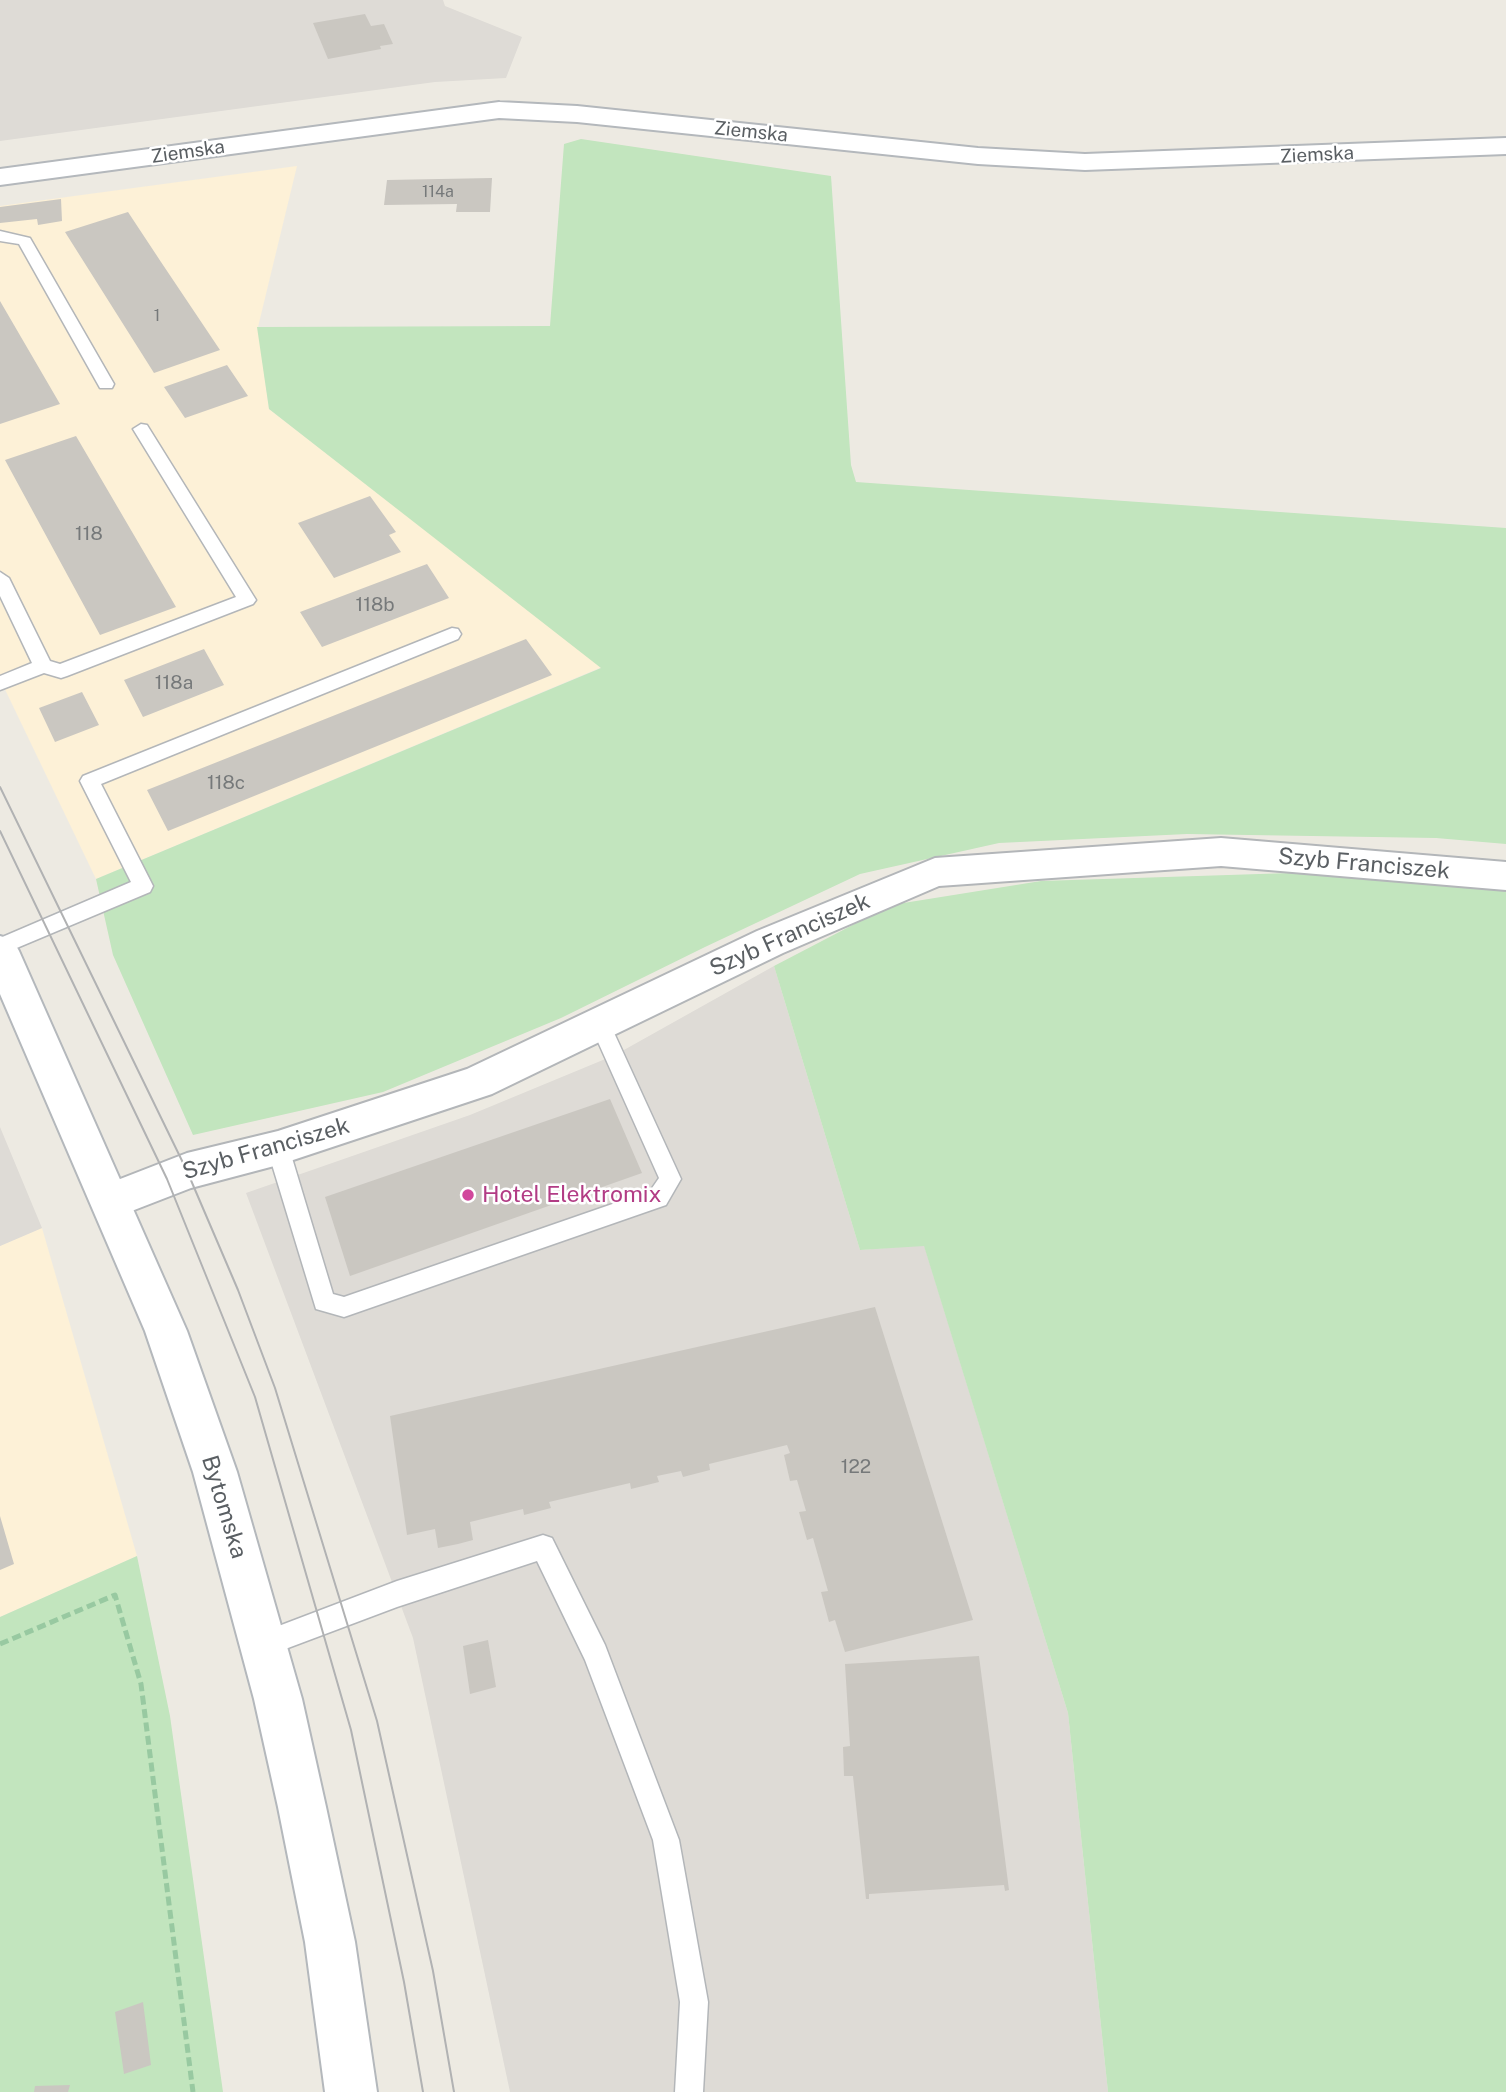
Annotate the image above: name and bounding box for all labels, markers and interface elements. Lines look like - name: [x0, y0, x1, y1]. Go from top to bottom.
- street label: Ziemska: [713, 117, 789, 147]
- street label: Ziemska: [150, 136, 226, 168]
- street label: Ziemska: [1279, 142, 1355, 168]
- house number: 114a: [422, 182, 454, 202]
- house number: 1: [154, 306, 160, 326]
- house number: 118: [75, 523, 103, 545]
- house number: 118b: [355, 594, 395, 616]
- house number: 118a: [155, 672, 193, 694]
- house number: 118c: [207, 772, 245, 794]
- street label: Szyb Franciszek: [1277, 843, 1451, 885]
- street label: Szyb Franciszek: [706, 887, 874, 983]
- street label: Szyb Franciszek: [179, 1112, 353, 1186]
- place label: Hotel Elektromix: [482, 1181, 661, 1209]
- marker: Hotel Elektromix: [460, 1187, 476, 1203]
- street label: Bytomska: [195, 1452, 253, 1562]
- house number: 122: [841, 1456, 871, 1478]

